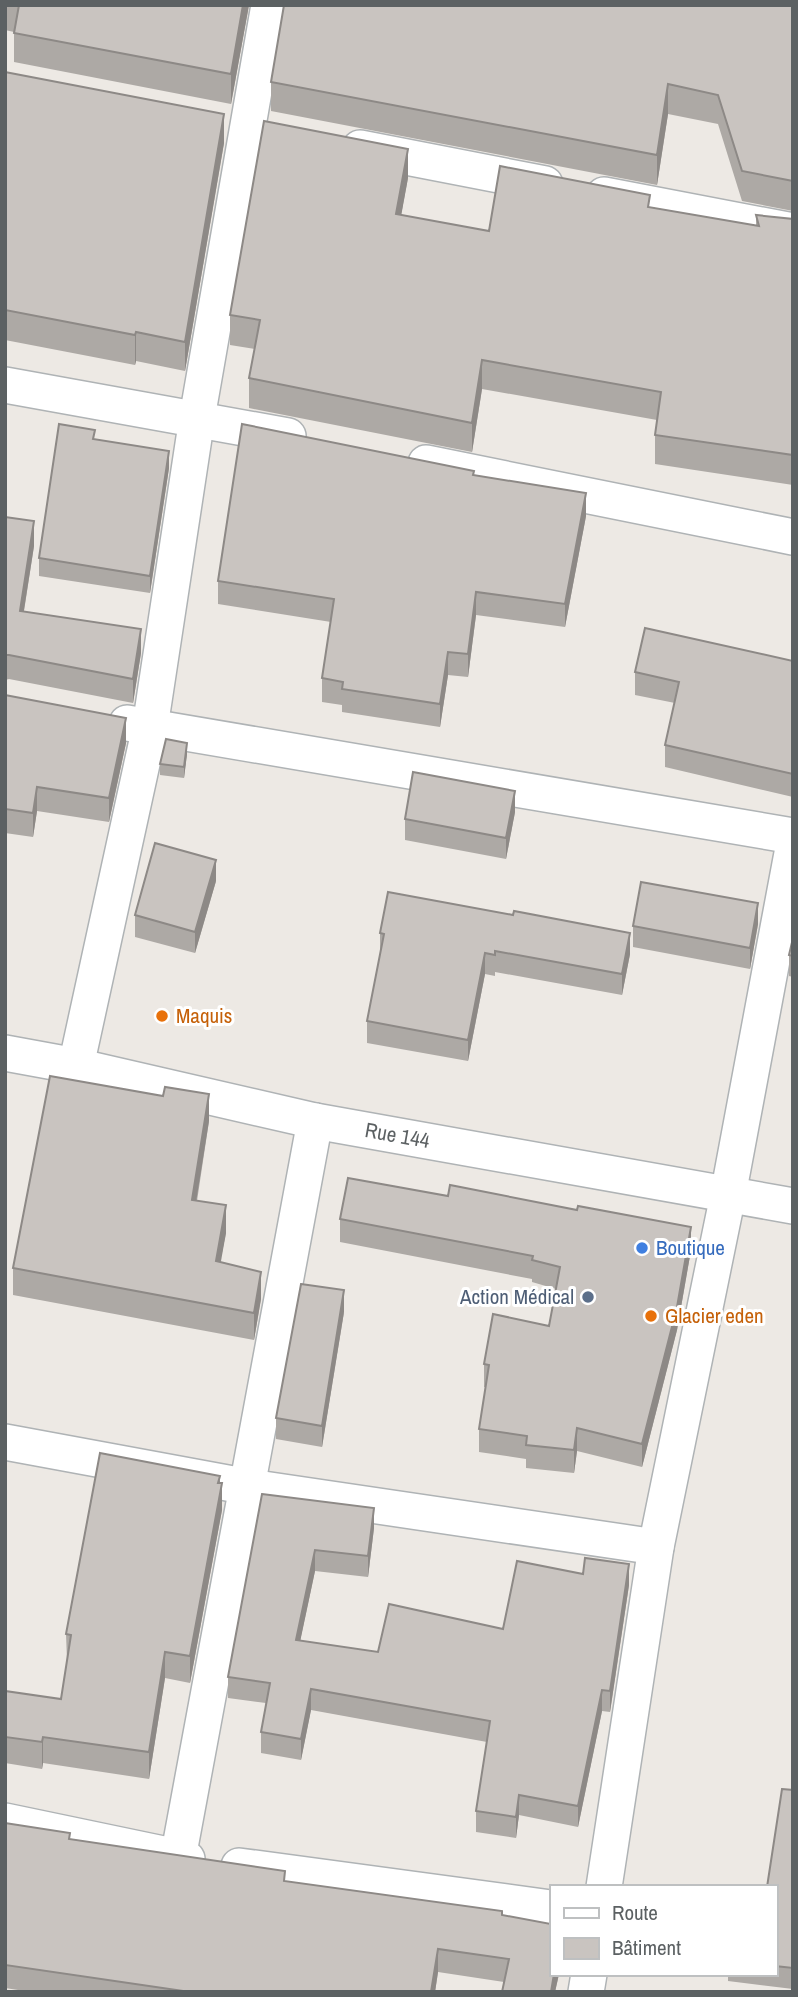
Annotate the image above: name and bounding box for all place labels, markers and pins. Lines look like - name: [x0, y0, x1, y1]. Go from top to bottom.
- place label: Maquis: [176, 1001, 232, 1030]
- marker: Maquis: [154, 1008, 170, 1024]
- place label: Boutique: [656, 1233, 725, 1262]
- marker: Boutique: [634, 1240, 650, 1256]
- place label: Action Médical: [459, 1282, 574, 1311]
- marker: Action Médical: [580, 1289, 596, 1305]
- place label: Glacier eden: [665, 1301, 764, 1330]
- marker: Glacier eden: [643, 1308, 659, 1324]

